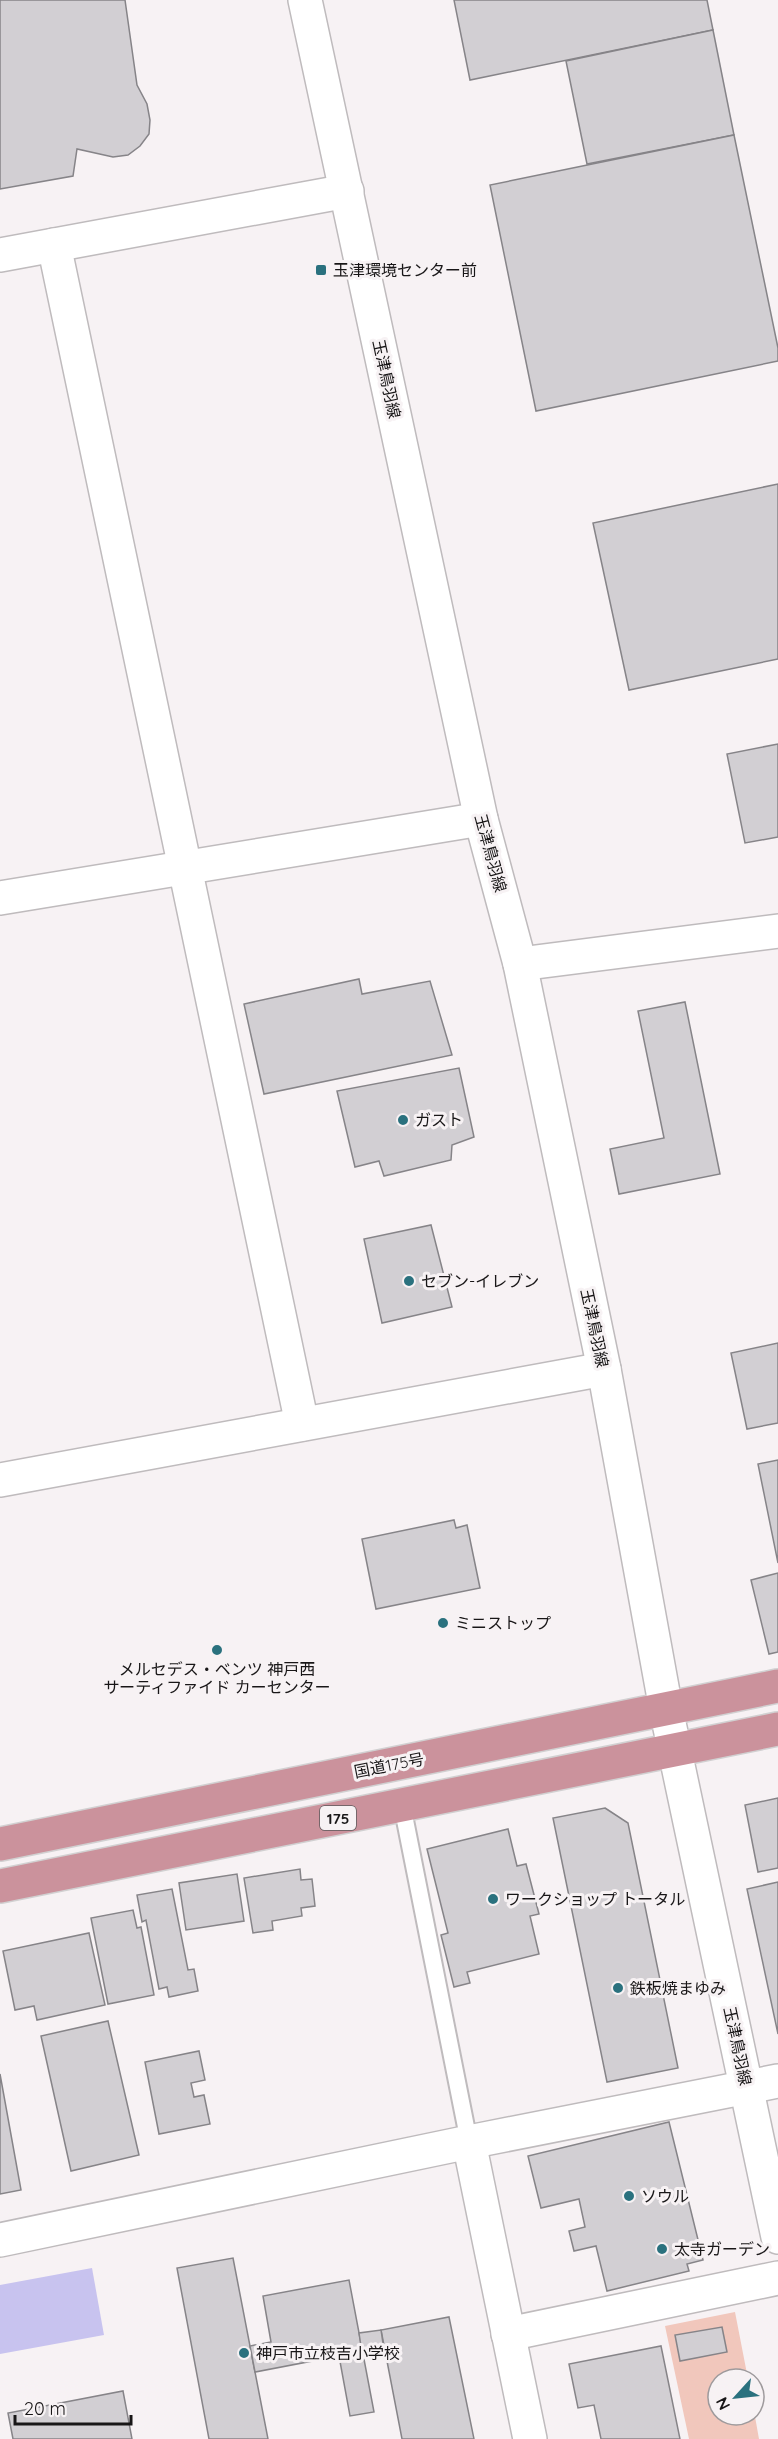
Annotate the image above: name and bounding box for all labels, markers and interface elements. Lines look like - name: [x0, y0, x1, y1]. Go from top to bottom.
- place label: 玉津環境センター前: [333, 260, 477, 280]
- marker: 玉津環境センター前: [314, 263, 328, 277]
- street label: 玉津鳥羽線: [369, 338, 405, 420]
- street label: 玉津鳥羽線: [471, 812, 511, 894]
- place label: ガスト: [415, 1110, 463, 1130]
- marker: ガスト: [396, 1113, 410, 1127]
- place label: セブン-イレブン: [421, 1271, 539, 1291]
- marker: セブン-イレブン: [402, 1274, 416, 1288]
- street label: 玉津鳥羽線: [577, 1287, 613, 1369]
- place label: ミニストップ: [455, 1613, 551, 1633]
- marker: ミニストップ: [436, 1616, 450, 1630]
- marker: メルセデス・ベンツ 神戸西 サーティファイド カーセンター: [210, 1643, 224, 1657]
- place label: メルセデス・ベンツ 神戸西 サーティファイド カーセンター: [103, 1659, 331, 1697]
- street label: 国道175号: [352, 1748, 426, 1782]
- road number: 175: [320, 1806, 356, 1830]
- place label: ワークショップ トータル: [505, 1889, 685, 1909]
- marker: ワークショップ トータル: [486, 1892, 500, 1906]
- place label: 鉄板焼まゆみ: [630, 1978, 726, 1998]
- marker: 鉄板焼まゆみ: [611, 1981, 625, 1995]
- street label: 玉津鳥羽線: [720, 2005, 756, 2087]
- place label: ソウル: [641, 2186, 689, 2206]
- marker: ソウル: [622, 2189, 636, 2203]
- place label: 太寺ガーデン: [674, 2239, 770, 2259]
- marker: 太寺ガーデン: [655, 2242, 669, 2256]
- place label: 神戸市立枝吉小学校: [256, 2343, 400, 2363]
- marker: 神戸市立枝吉小学校: [237, 2346, 251, 2360]
- north arrow: [706, 2367, 766, 2427]
- scale bar: [15, 2388, 130, 2426]
- text: N: [711, 2394, 734, 2414]
- text: 20 m: [24, 2397, 66, 2420]

